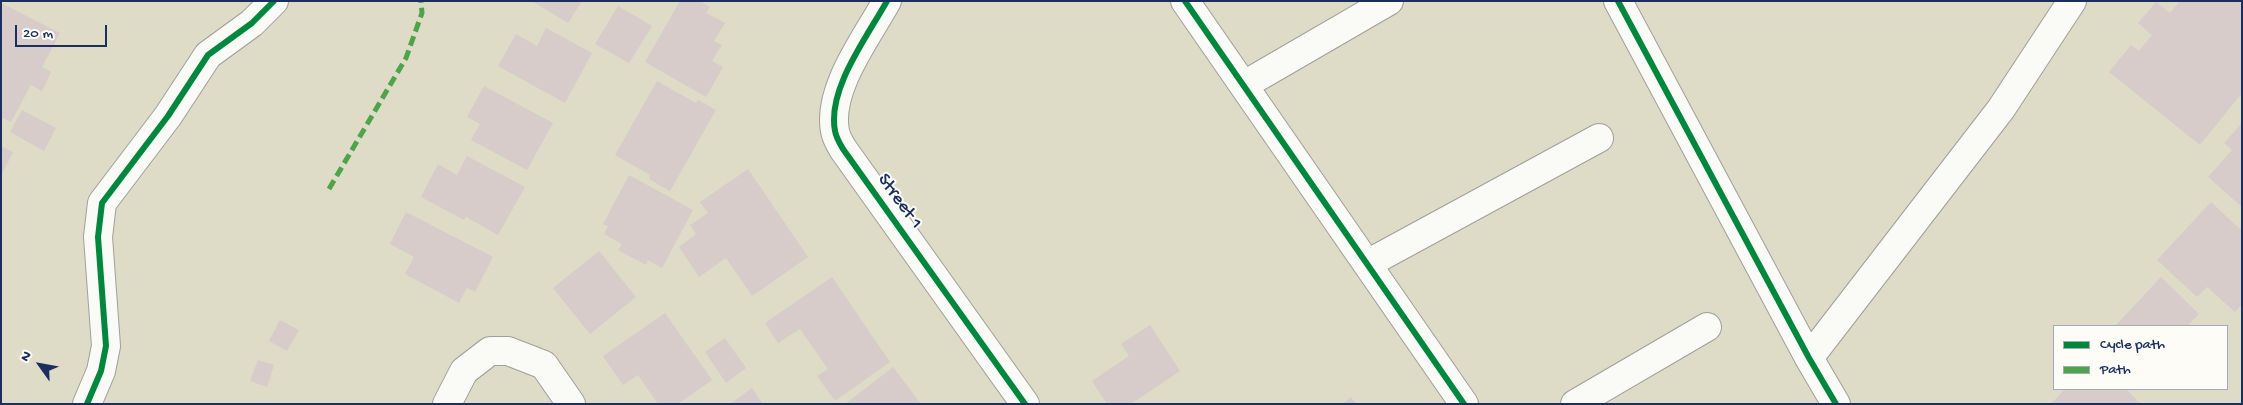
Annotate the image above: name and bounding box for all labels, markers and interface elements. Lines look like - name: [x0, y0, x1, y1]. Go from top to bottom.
- scale bar: [18, 15, 110, 47]
- text: 20 m: [23, 25, 53, 43]
- street label: Street 1: [871, 170, 927, 234]
- legend: [2053, 325, 2228, 390]
- text: Cycle path: [2100, 336, 2165, 354]
- north arrow: [15, 340, 65, 390]
- text: N: [17, 348, 36, 365]
- text: Path: [2100, 361, 2131, 379]

